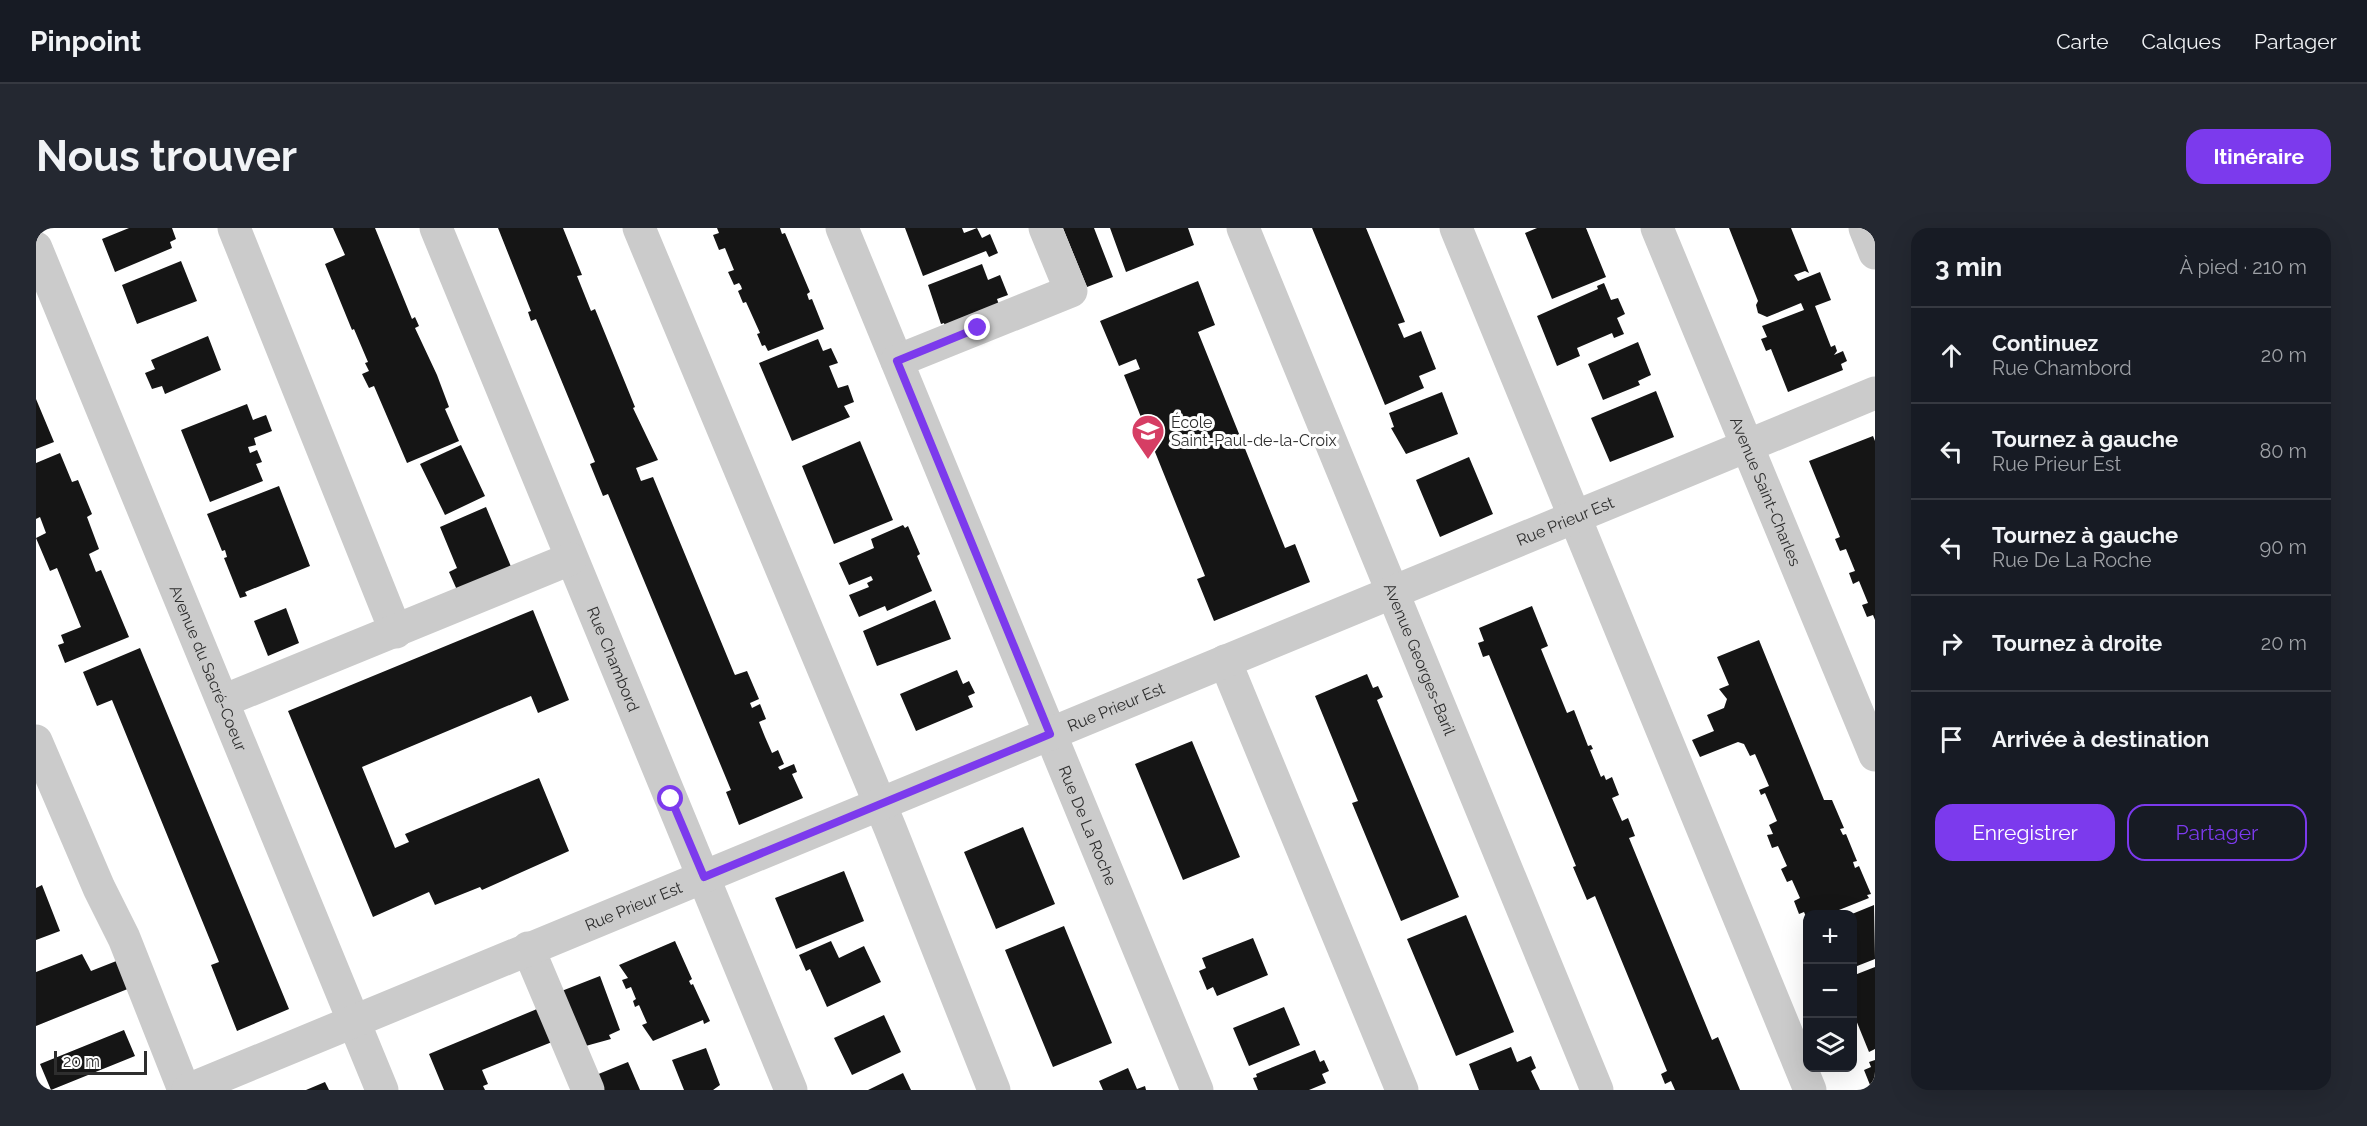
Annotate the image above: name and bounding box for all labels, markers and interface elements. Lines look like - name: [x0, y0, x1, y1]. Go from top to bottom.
- text: Pinpoint: [30, 25, 141, 58]
- text: Carte: [2056, 29, 2109, 54]
- text: Calques: [2142, 29, 2221, 54]
- text: Partager: [2254, 29, 2337, 54]
- button: Itinéraire: [2186, 129, 2331, 184]
- text: Nous trouver: [36, 132, 297, 181]
- text: 3 min: [1935, 252, 2002, 282]
- text: À pied · 210 m: [2179, 255, 2307, 279]
- route end: [964, 314, 990, 340]
- text: Continuez: [1992, 330, 2098, 356]
- icon: ahead: [1935, 339, 1968, 372]
- text: 20 m: [2261, 343, 2307, 367]
- text: Rue Chambord: [1992, 356, 2132, 380]
- place label: École Saint-Paul-de-la-Croix: [1171, 412, 1336, 450]
- school or university icon: École Saint-Paul-de-la-Croix: [1130, 413, 1166, 460]
- street label: Avenue Saint-Charles: [1726, 414, 1805, 569]
- text: Tournez à gauche: [1992, 426, 2178, 452]
- icon: left: [1935, 435, 1968, 468]
- text: 80 m: [2259, 439, 2307, 463]
- text: Rue Prieur Est: [1992, 452, 2121, 476]
- street label: Rue Prieur Est: [1514, 493, 1617, 550]
- text: Tournez à gauche: [1992, 522, 2178, 548]
- icon: left: [1935, 531, 1968, 564]
- text: 90 m: [2260, 535, 2307, 559]
- text: Rue De La Roche: [1992, 548, 2151, 572]
- street label: Avenue Georges-Baril: [1380, 580, 1460, 739]
- street label: Avenue du Sacré-Coeur: [166, 582, 251, 754]
- street label: Rue Chambord: [583, 604, 643, 714]
- icon: right: [1935, 627, 1968, 660]
- text: Tournez à droite: [1992, 630, 2162, 656]
- text: 20 m: [2261, 631, 2307, 655]
- street label: Rue Prieur Est: [1065, 678, 1168, 736]
- icon: arrive: [1935, 723, 1968, 756]
- text: Arrivée à destination: [1992, 726, 2209, 752]
- street label: Rue De La Roche: [1054, 763, 1121, 888]
- route start: [657, 785, 683, 811]
- button: Enregistrer: [1935, 804, 2115, 861]
- button: Partager: [2127, 804, 2307, 861]
- street label: Rue Prieur Est: [582, 878, 686, 935]
- map controls: [1803, 910, 1857, 1072]
- button: +: [1803, 910, 1857, 964]
- button: −: [1803, 964, 1857, 1018]
- button: layers: [1803, 1018, 1857, 1072]
- scale bar: [54, 1048, 147, 1076]
- text: 20 m: [63, 1052, 100, 1071]

